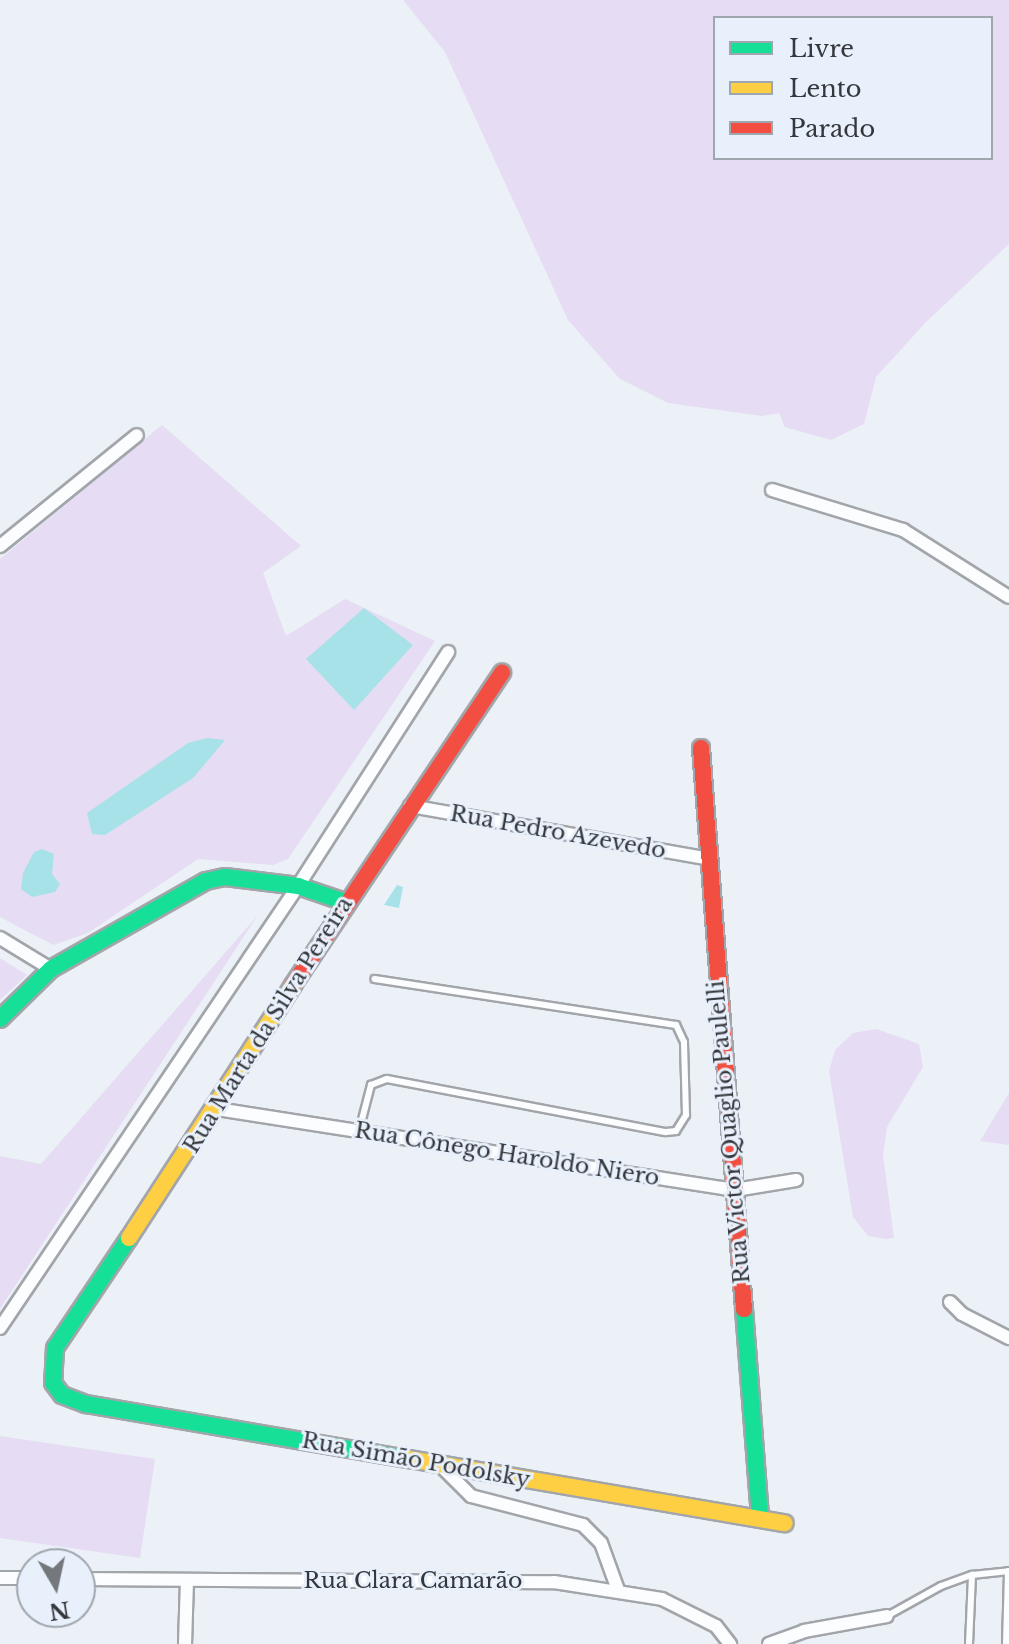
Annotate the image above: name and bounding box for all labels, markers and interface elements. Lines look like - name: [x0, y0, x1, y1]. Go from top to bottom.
- legend: [713, 16, 993, 160]
- text: Livre: [789, 34, 854, 63]
- text: Lento: [789, 74, 862, 103]
- text: Parado: [789, 114, 875, 143]
- street label: Rua Pedro Azevedo: [447, 800, 669, 864]
- street label: Rua Marta da Silva Pereira: [178, 892, 358, 1158]
- street label: Rua Victor Quaglio Paulelli: [703, 978, 755, 1286]
- street label: Rua Cônego Haroldo Niero: [353, 1117, 661, 1191]
- street label: Rua Simão Podolsky: [300, 1427, 532, 1493]
- north arrow: [16, 1548, 96, 1628]
- street label: Rua Clara Camarão: [303, 1568, 523, 1594]
- text: N: [47, 1595, 72, 1625]

